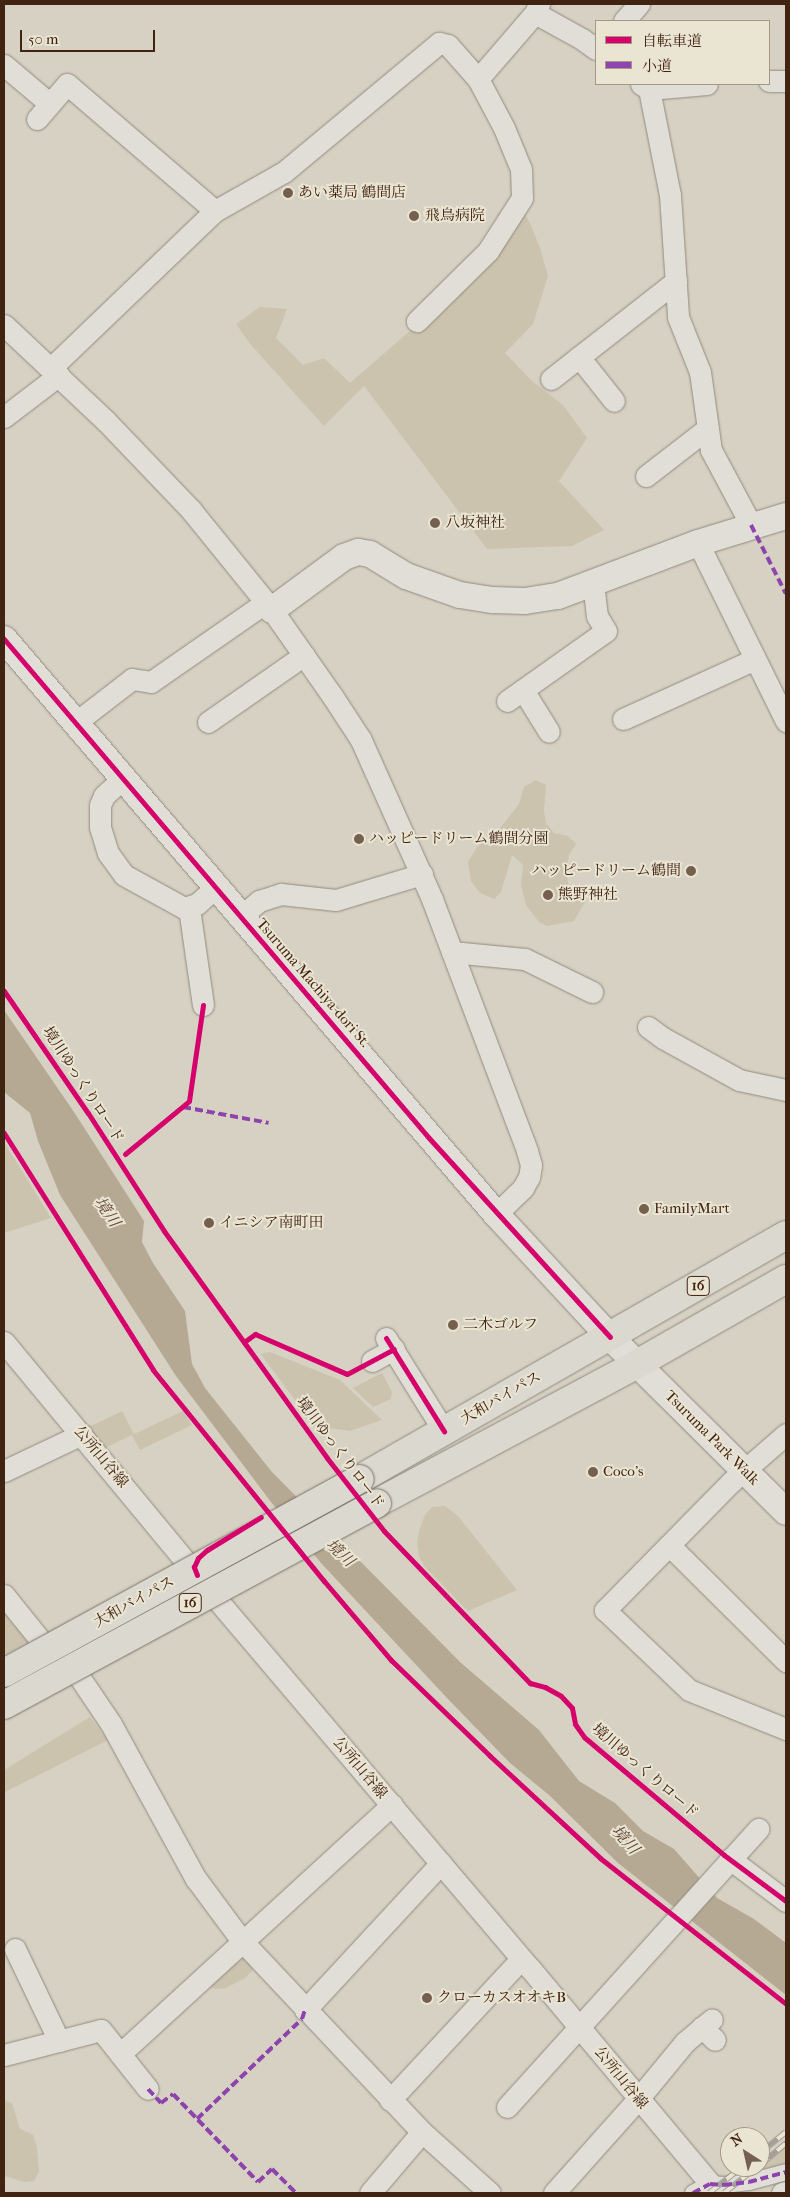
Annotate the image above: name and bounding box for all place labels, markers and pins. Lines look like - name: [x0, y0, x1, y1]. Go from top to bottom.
- place label: あい薬局 鶴間店: [298, 184, 406, 202]
- marker: あい薬局 鶴間店: [282, 187, 294, 199]
- place label: 飛鳥病院: [425, 207, 485, 225]
- marker: 飛鳥病院: [407, 209, 421, 223]
- place label: 八坂神社: [445, 514, 505, 532]
- marker: 八坂神社: [429, 517, 441, 529]
- place label: ハッピードリーム鶴間分園: [369, 830, 548, 848]
- marker: ハッピードリーム鶴間分園: [353, 833, 365, 845]
- place label: ハッピードリーム鶴間: [532, 862, 681, 880]
- marker: ハッピードリーム鶴間: [685, 865, 697, 877]
- place label: 熊野神社: [558, 886, 618, 904]
- marker: 熊野神社: [542, 889, 554, 901]
- place label: FamilyMart: [654, 1200, 730, 1218]
- marker: FamilyMart: [638, 1203, 650, 1215]
- place label: イニシア南町田: [219, 1214, 324, 1232]
- marker: イニシア南町田: [203, 1217, 215, 1229]
- place label: 二木ゴルフ: [463, 1316, 538, 1334]
- marker: 二木ゴルフ: [447, 1319, 459, 1331]
- place label: Coco's: [603, 1463, 644, 1481]
- marker: Coco's: [587, 1466, 599, 1478]
- place label: クローカスオオキB: [437, 1989, 567, 2007]
- marker: クローカスオオキB: [421, 1992, 433, 2004]

